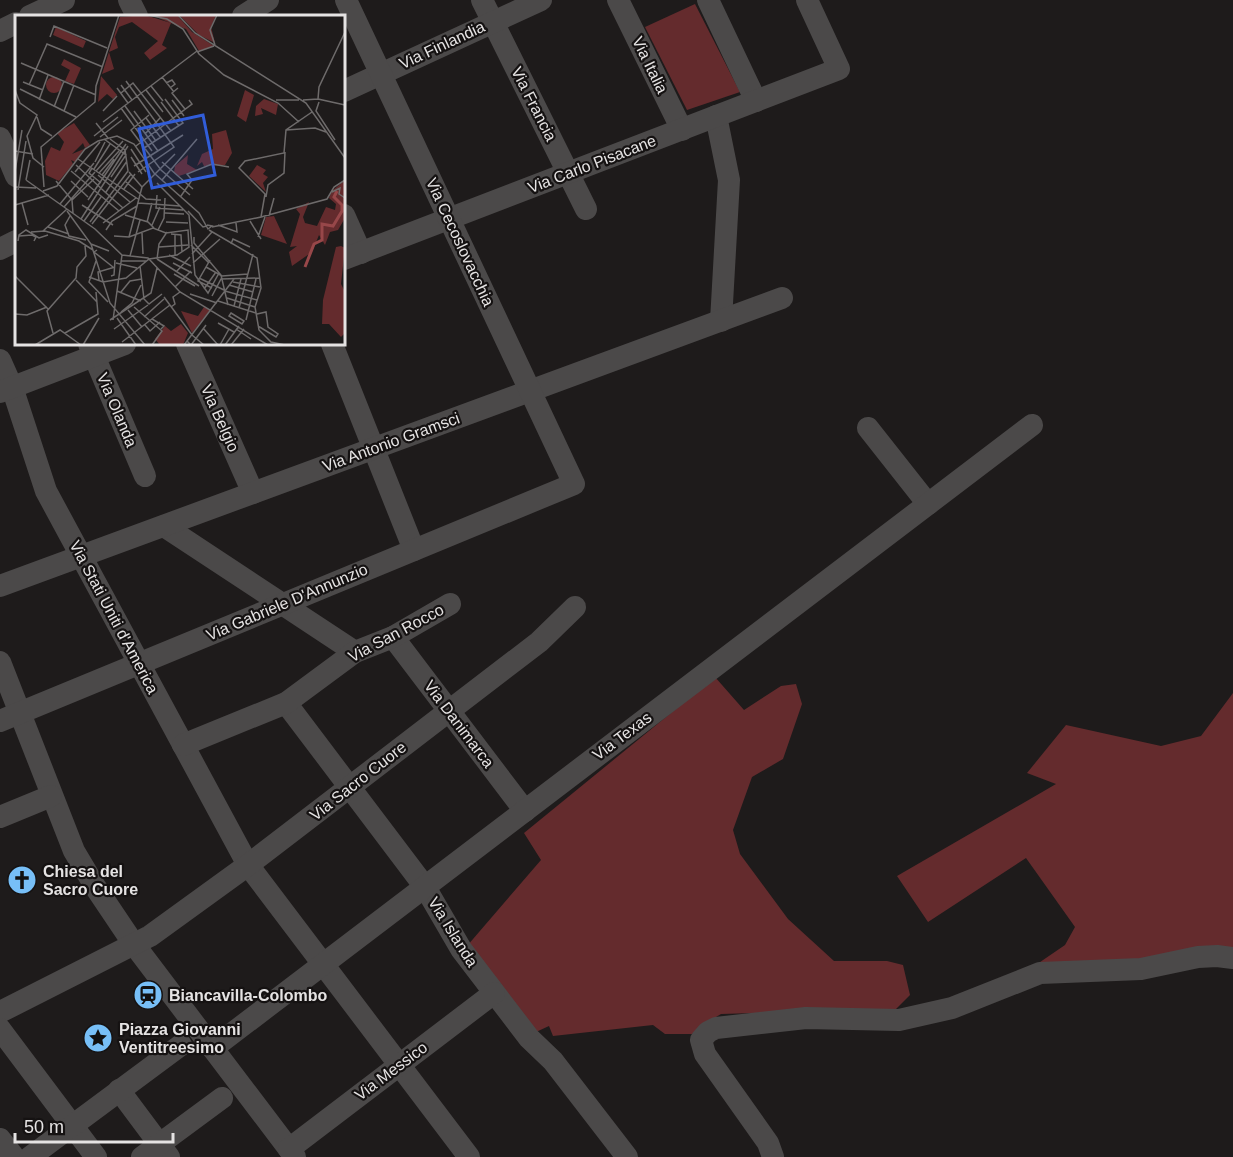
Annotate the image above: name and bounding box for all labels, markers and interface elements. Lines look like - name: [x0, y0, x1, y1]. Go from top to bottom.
- inset map: [15, 15, 345, 345]
- street label: Via Finlandia: [397, 18, 487, 72]
- street label: Via Italia: [629, 34, 671, 96]
- street label: Via Francia: [508, 64, 560, 144]
- street label: Via Carlo Pisacane: [526, 132, 659, 196]
- street label: Via Cecoslovacchia: [423, 175, 497, 309]
- street label: Via Olanda: [94, 370, 140, 450]
- street label: Via Belgio: [198, 382, 242, 454]
- street label: Via Antonio Gramsci: [320, 409, 462, 475]
- street label: Via Stati Uniti d'America: [66, 538, 162, 696]
- street label: Via Gabriele D'Annunzio: [204, 560, 370, 644]
- street label: Via San Rocco: [345, 601, 447, 665]
- street label: Via Danimarca: [421, 677, 497, 771]
- street label: Via Texas: [589, 709, 655, 763]
- street label: Via Sacro Cuore: [307, 738, 409, 824]
- place label: Chiesa del Sacro Cuore: [43, 863, 138, 898]
- church icon: Chiesa del Sacro Cuore: [6, 864, 38, 896]
- street label: Via Islanda: [425, 894, 481, 970]
- station icon: Biancavilla-Colombo: [132, 979, 164, 1011]
- place label: Biancavilla-Colombo: [169, 987, 327, 1004]
- place label: Piazza Giovanni Ventitreesimo: [119, 1021, 241, 1056]
- place icon: Piazza Giovanni Ventitreesimo: [82, 1022, 114, 1054]
- street label: Via Messico: [352, 1038, 431, 1104]
- scale bar: [15, 1106, 172, 1144]
- text: 50 m: [24, 1117, 64, 1137]

